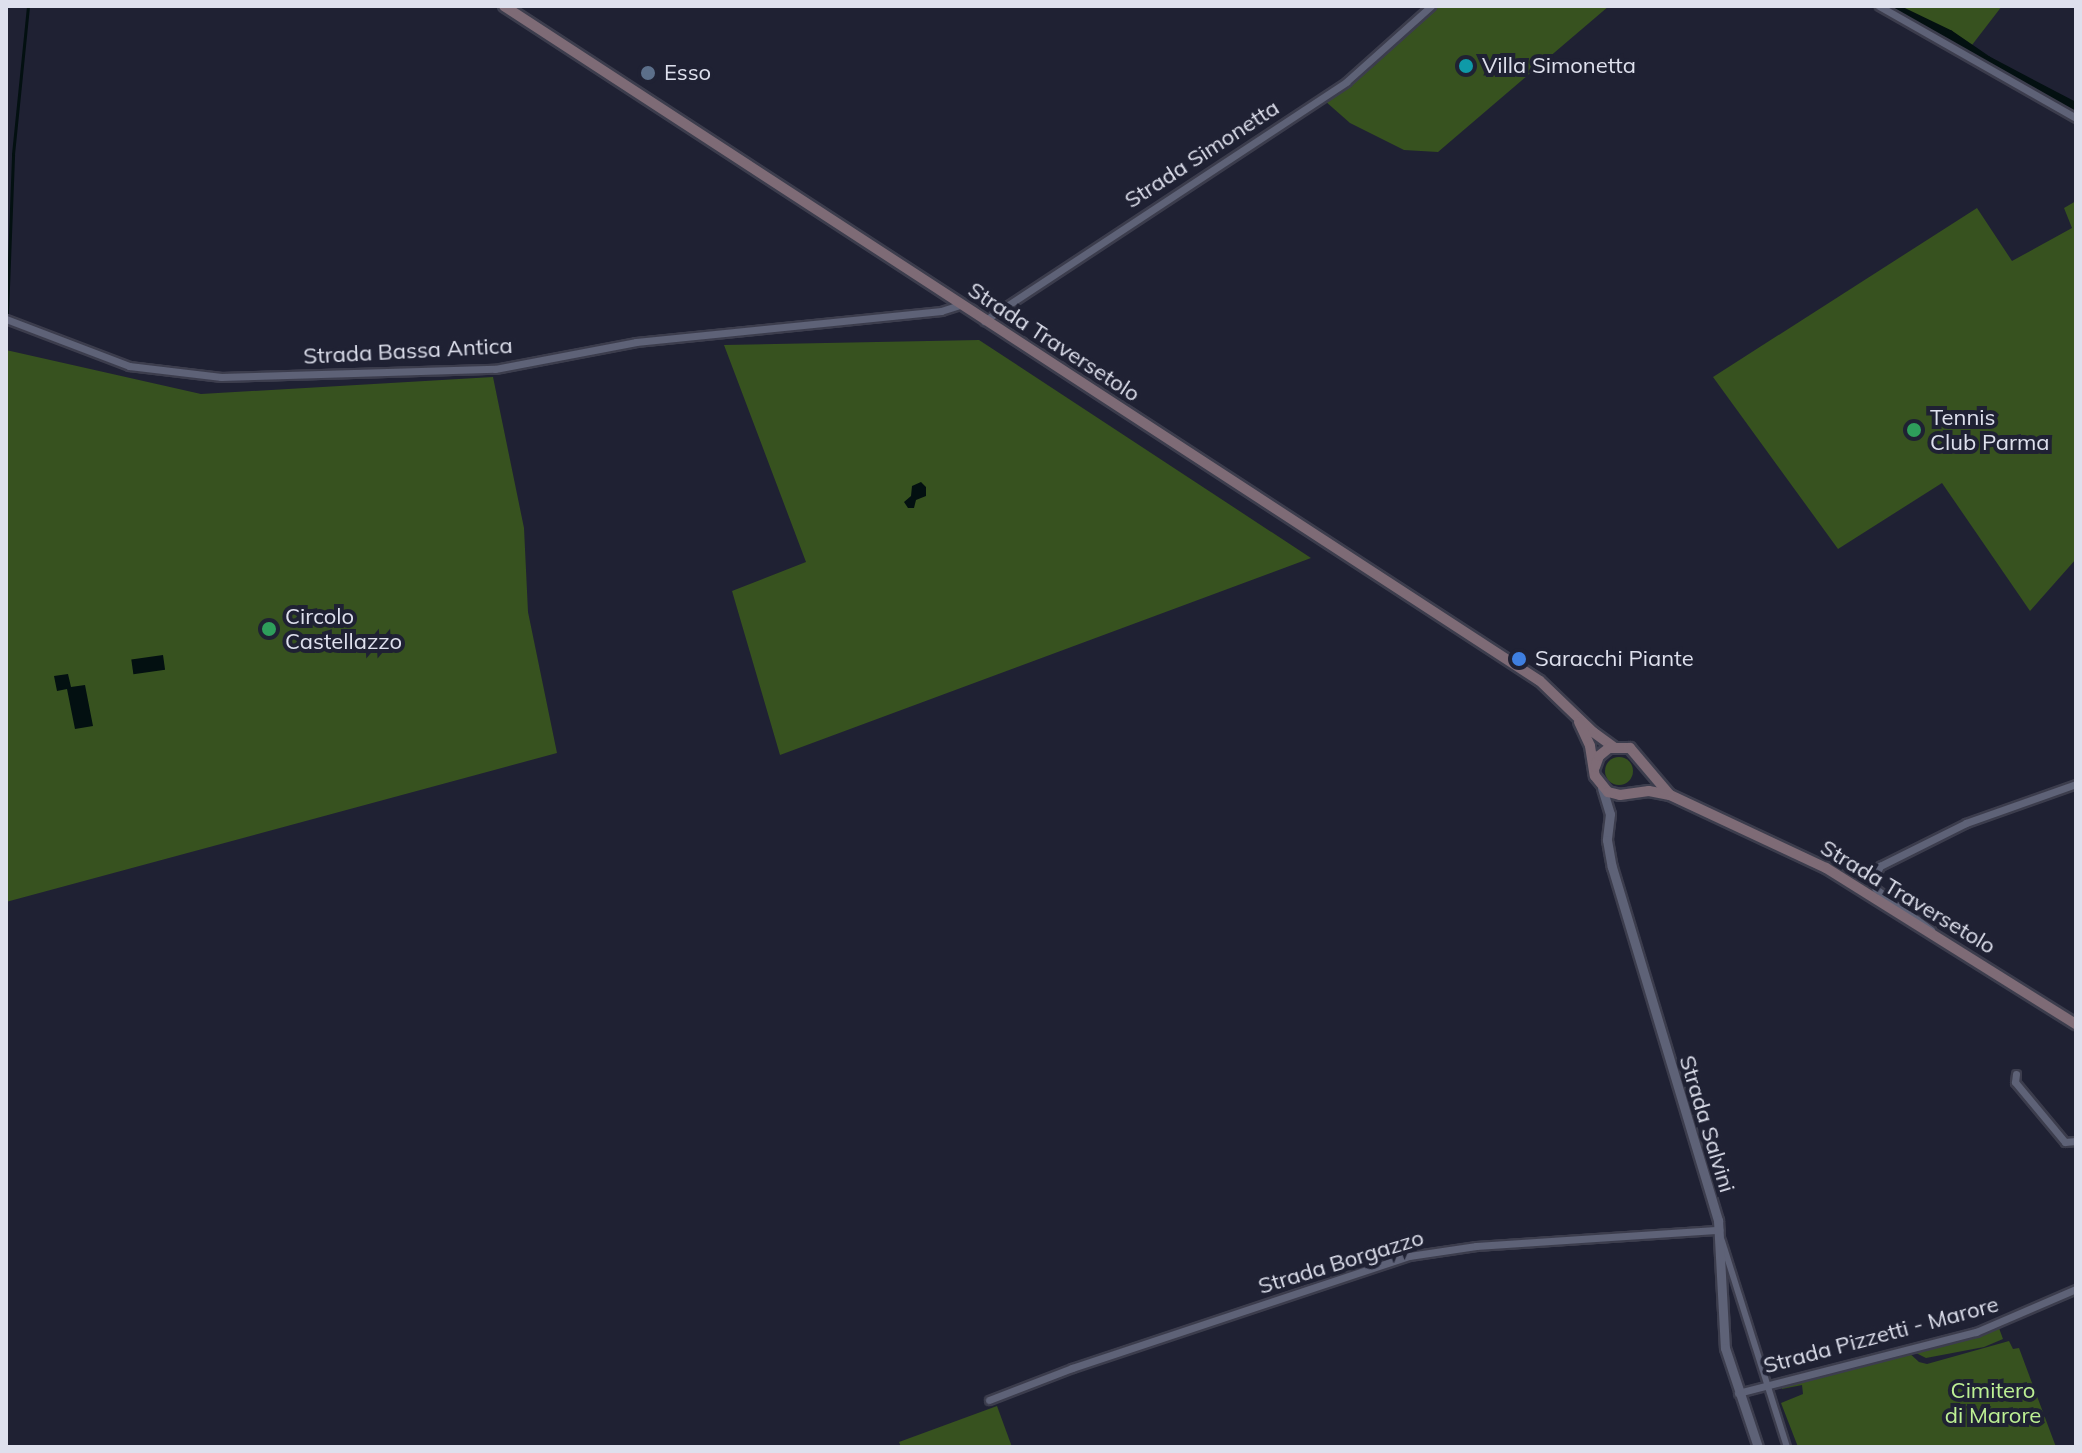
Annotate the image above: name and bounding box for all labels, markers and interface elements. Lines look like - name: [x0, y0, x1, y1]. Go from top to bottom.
- place label: Villa Simonetta: [1482, 53, 1636, 79]
- marker: Villa Simonetta: [1457, 57, 1475, 75]
- place label: Esso: [664, 60, 711, 86]
- marker: Esso: [639, 64, 657, 82]
- street label: Strada Simonetta: [1120, 94, 1284, 214]
- street label: Strada Traversetolo: [963, 277, 1145, 407]
- street label: Strada Bassa Antica: [303, 332, 513, 370]
- place label: Tennis Club Parma: [1930, 404, 2049, 456]
- marker: Tennis Club Parma: [1905, 421, 1923, 439]
- place label: Circolo Castellazzo: [285, 603, 402, 654]
- marker: Circolo Castellazzo: [260, 620, 278, 638]
- place label: Saracchi Piante: [1535, 646, 1694, 672]
- marker: Saracchi Piante: [1510, 650, 1528, 668]
- street label: Strada Traversetolo: [1816, 834, 2000, 960]
- street label: Strada Salvini: [1674, 1052, 1740, 1196]
- street label: Strada Borgazzo: [1255, 1224, 1427, 1300]
- street label: Strada Pizzetti - Marore: [1761, 1291, 2001, 1379]
- park label: Cimitero di Marore: [1945, 1377, 2041, 1428]

